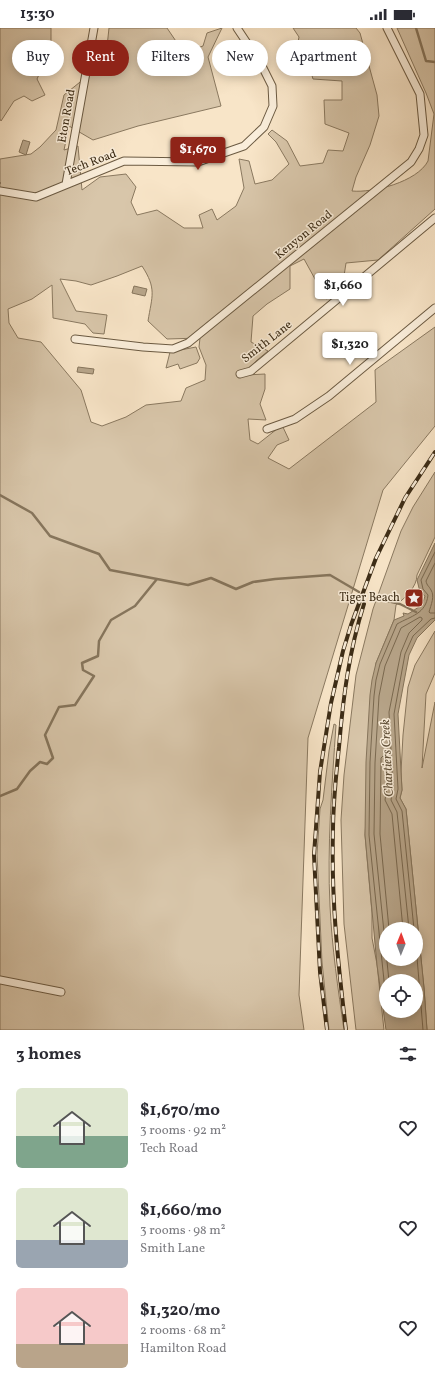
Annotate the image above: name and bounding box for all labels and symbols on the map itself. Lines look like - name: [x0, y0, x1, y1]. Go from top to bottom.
- street label: Eton Road: [54, 88, 80, 144]
- pin: $1,670: [165, 137, 231, 171]
- street label: Tech Road: [63, 146, 119, 180]
- street label: Kenyon Road: [272, 207, 336, 263]
- pin: $1,660: [310, 273, 376, 307]
- street label: Smith Lane: [238, 317, 296, 367]
- pin: $1,320: [317, 332, 383, 366]
- place icon: Tiger Beach: [403, 587, 425, 609]
- place label: Tiger Beach: [339, 590, 400, 606]
- water label: Chartiers Creek: [377, 719, 399, 797]
- north arrow: [379, 922, 423, 966]

